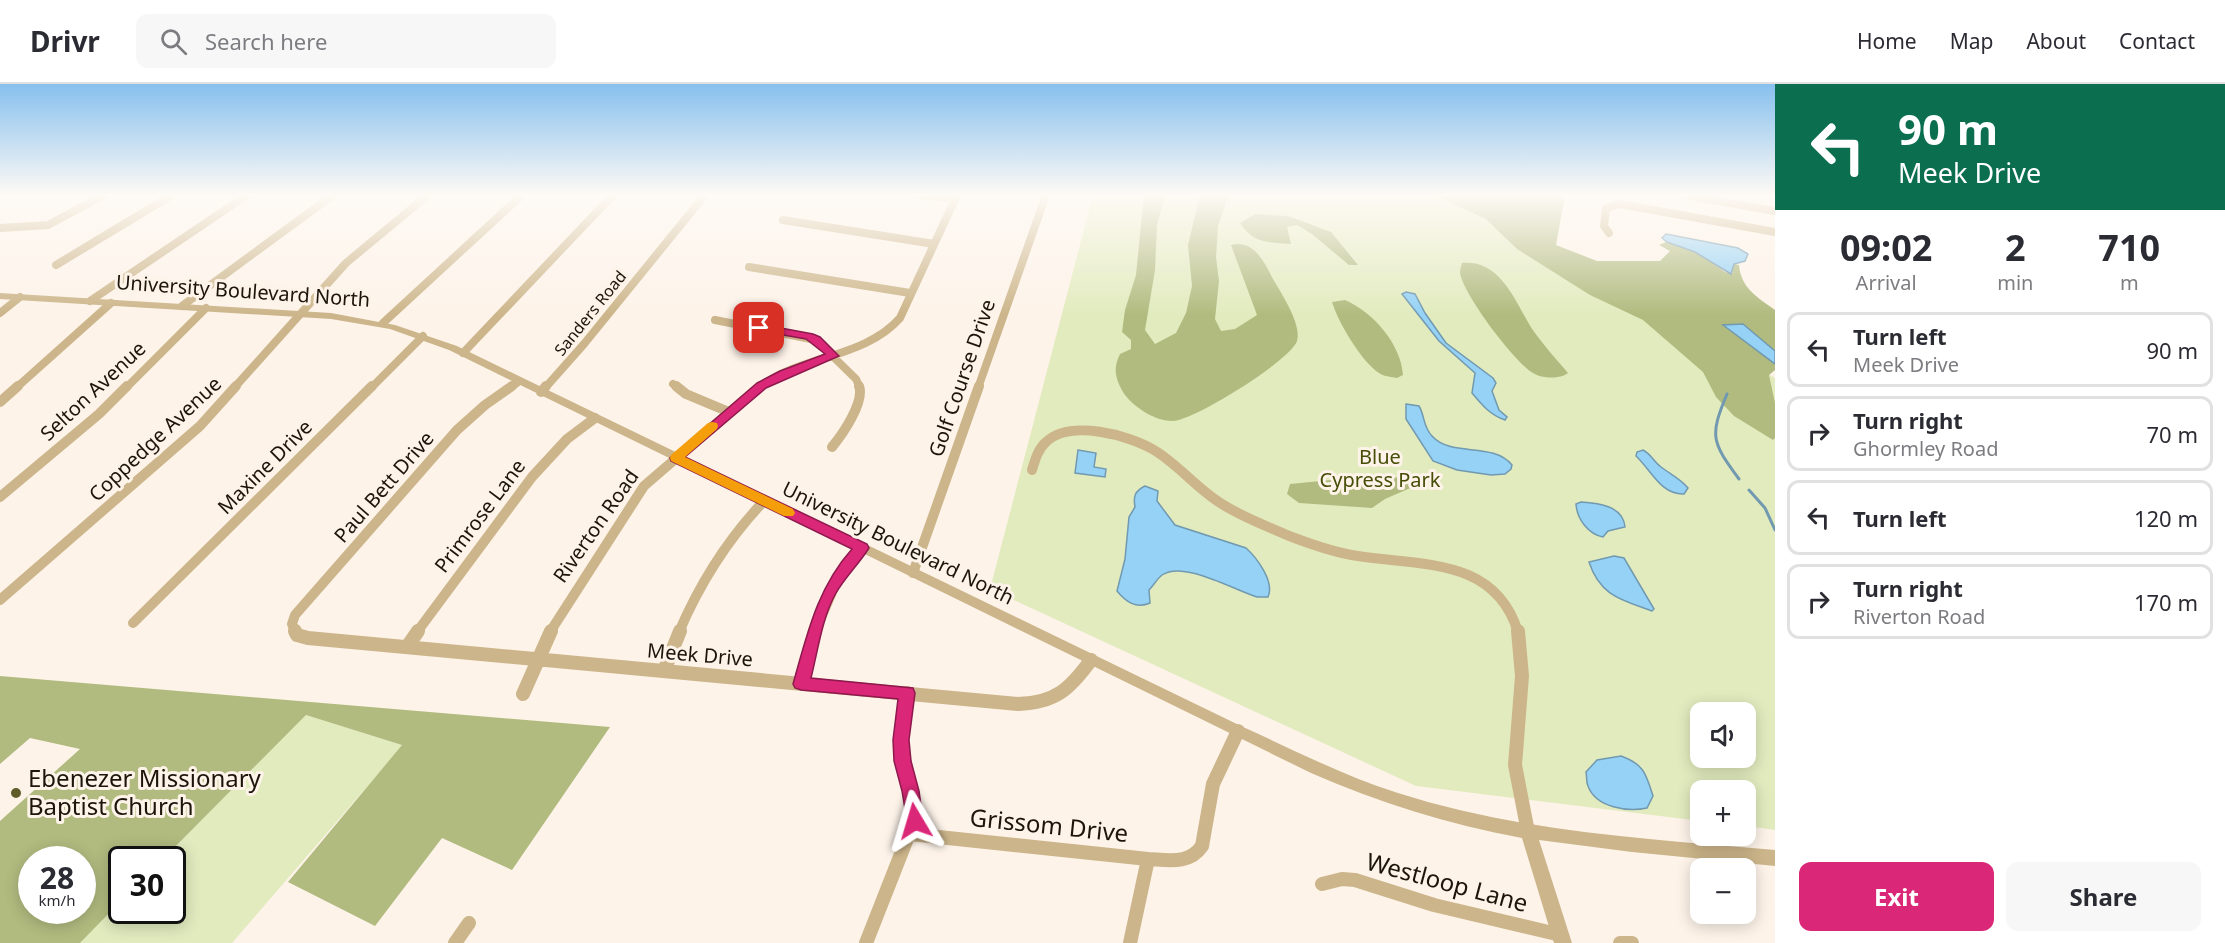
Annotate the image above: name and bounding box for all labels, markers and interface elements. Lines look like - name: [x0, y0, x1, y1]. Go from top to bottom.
- search box: [136, 14, 556, 68]
- text: Drivr: [30, 22, 100, 60]
- icon: search: [157, 25, 190, 58]
- text: Search here: [205, 26, 327, 56]
- text: Home: [1857, 27, 1917, 55]
- text: Map: [1950, 27, 1993, 55]
- text: About: [2026, 27, 2086, 55]
- text: Contact: [2119, 27, 2195, 55]
- text: 90 m: [1898, 100, 1998, 157]
- icon: left: [1799, 108, 1877, 186]
- text: Meek Drive: [1898, 154, 2041, 191]
- text: 09:02: [1840, 223, 1932, 272]
- text: 2: [2005, 223, 2026, 272]
- text: 710: [2098, 223, 2160, 272]
- street label: Sanders Road: [549, 266, 631, 360]
- street label: University Boulevard North: [115, 268, 371, 313]
- text: Arrival: [1856, 269, 1917, 296]
- text: min: [1997, 269, 2033, 296]
- text: m: [2120, 269, 2139, 296]
- street label: Golf Course Drive: [922, 296, 1001, 460]
- pin: [733, 302, 784, 353]
- icon: arrive: [742, 311, 775, 344]
- text: Turn left: [1853, 321, 1947, 351]
- icon: left: [1802, 333, 1835, 366]
- street label: Selton Avenue: [34, 335, 151, 446]
- text: 90 m: [2147, 335, 2198, 365]
- text: Meek Drive: [1853, 351, 1959, 378]
- street label: Coppedge Avenue: [83, 370, 227, 507]
- text: Turn right: [1853, 405, 1963, 435]
- street label: Maxine Drive: [211, 413, 318, 520]
- icon: right: [1802, 417, 1835, 450]
- text: 70 m: [2147, 419, 2198, 449]
- street label: Paul Bett Drive: [328, 425, 440, 548]
- text: Ghormley Road: [1853, 435, 1998, 462]
- park label: Blue Cypress Park: [1320, 443, 1441, 493]
- street label: Primrose Lane: [428, 453, 531, 578]
- street label: Riverton Road: [547, 464, 645, 588]
- street label: University Boulevard North: [778, 475, 1019, 610]
- icon: left: [1802, 501, 1835, 534]
- text: Turn left: [1853, 503, 1947, 533]
- text: 120 m: [2134, 503, 2198, 533]
- text: Turn right: [1853, 573, 1963, 603]
- icon: right: [1802, 585, 1835, 618]
- text: 170 m: [2134, 587, 2198, 617]
- text: Riverton Road: [1853, 603, 1985, 630]
- street label: Meek Drive: [646, 636, 754, 673]
- map controls: [1690, 702, 1756, 924]
- button: sound: [1690, 702, 1756, 768]
- place label: Ebenezer Missionary Baptist Church: [28, 761, 262, 822]
- button: +: [1690, 780, 1756, 846]
- marker: Ebenezer Missionary Baptist Church: [9, 786, 23, 800]
- position arrow: [883, 789, 947, 853]
- street label: Grissom Drive: [968, 800, 1130, 849]
- street label: Westloop Lane: [1363, 844, 1532, 919]
- speed limit sign: 30: [108, 846, 186, 924]
- text: 28: [40, 857, 74, 898]
- button: −: [1690, 858, 1756, 924]
- button: Exit: [1799, 862, 1994, 931]
- button: Share: [2006, 862, 2201, 931]
- text: km/h: [39, 890, 75, 910]

